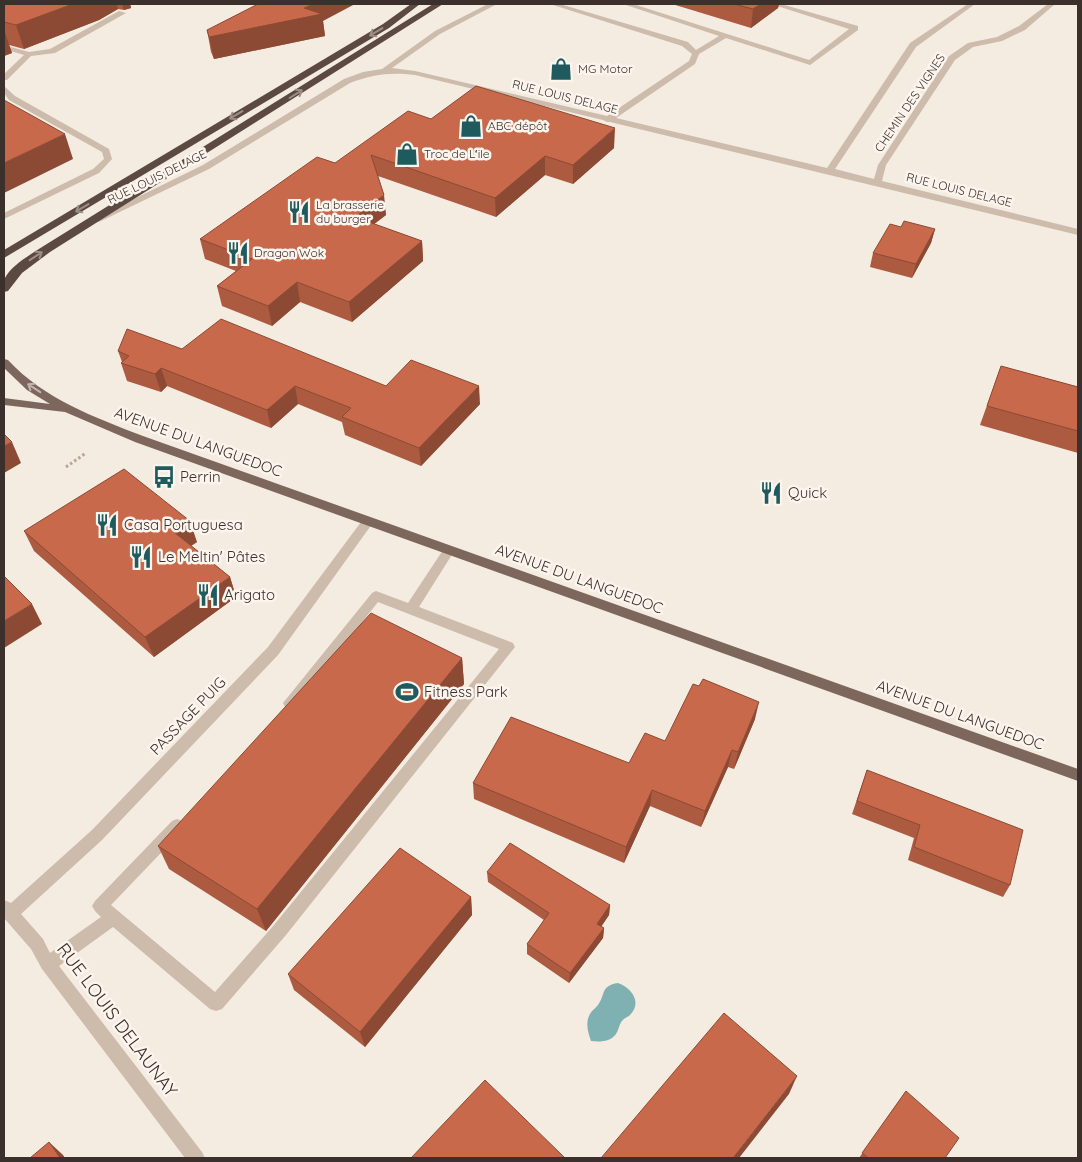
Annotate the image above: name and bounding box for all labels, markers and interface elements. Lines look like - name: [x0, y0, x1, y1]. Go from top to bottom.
- one-way arrow: [369, 27, 383, 37]
- street label: CHEMIN DES VIGNES: [871, 51, 948, 155]
- shop icon: MG Motor: [548, 56, 574, 82]
- place label: MG Motor: [578, 61, 633, 76]
- street label: RUE LOUIS DELAGE: [511, 76, 620, 117]
- one-way arrow: [288, 89, 302, 99]
- one-way arrow: [230, 111, 244, 121]
- shop icon: ABC dépôt: [458, 113, 484, 139]
- place label: ABC dépôt: [488, 118, 547, 133]
- shop icon: Troc de L'ile: [394, 141, 420, 167]
- street label: RUE LOUIS DELAGE: [105, 146, 209, 207]
- place label: Troc de L'ile: [424, 146, 490, 161]
- street label: RUE LOUIS DELAGE: [905, 169, 1014, 210]
- place label: La brasserie du burger: [316, 197, 384, 226]
- restaurant icon: La brasserie du burger: [286, 199, 312, 225]
- one-way arrow: [76, 203, 90, 213]
- restaurant icon: Dragon Wok: [225, 240, 251, 266]
- place label: Dragon Wok: [254, 245, 324, 260]
- one-way arrow: [29, 251, 43, 261]
- one-way arrow: [28, 383, 42, 393]
- street label: AVENUE DU LANGUEDOC: [112, 402, 285, 481]
- bus stop icon: Perrin: [151, 464, 177, 490]
- place label: Perrin: [180, 467, 221, 486]
- restaurant icon: Quick: [758, 480, 784, 506]
- place label: Quick: [788, 483, 827, 502]
- restaurant icon: Casa Portuguesa: [94, 512, 120, 538]
- place label: Casa Portuguesa: [124, 515, 243, 534]
- street label: AVENUE DU LANGUEDOC: [493, 539, 666, 618]
- restaurant icon: Le Meltin' Pâtes: [128, 544, 154, 570]
- place label: Le Meltin' Pâtes: [158, 547, 265, 566]
- restaurant icon: Arigato: [195, 582, 221, 608]
- place label: Arigato: [224, 585, 275, 604]
- street label: PASSAGE PUIG: [146, 673, 230, 759]
- street label: AVENUE DU LANGUEDOC: [874, 675, 1047, 754]
- sports icon: Fitness Park: [394, 679, 420, 705]
- place label: Fitness Park: [424, 682, 508, 701]
- street label: RUE LOUIS DELAUNAY: [52, 938, 183, 1101]

